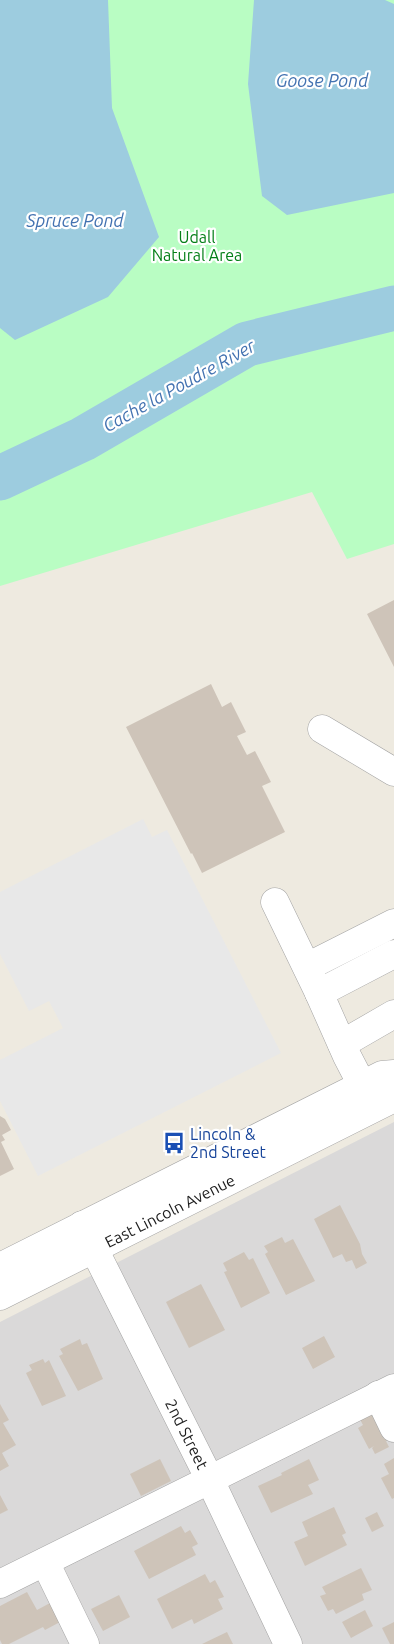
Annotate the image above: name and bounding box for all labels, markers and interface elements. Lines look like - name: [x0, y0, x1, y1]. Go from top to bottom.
- water label: Goose Pond: [276, 70, 369, 90]
- water label: Spruce Pond: [25, 210, 124, 230]
- park label: Udall Natural Area: [152, 228, 242, 264]
- water label: Cache la Poudre River: [99, 334, 259, 435]
- place label: Lincoln & 2nd Street: [190, 1125, 267, 1161]
- bus stop icon: Lincoln & 2nd Street: [161, 1130, 187, 1156]
- street label: East Lincoln Avenue: [102, 1171, 238, 1251]
- street label: 2nd Street: [162, 1396, 212, 1473]

